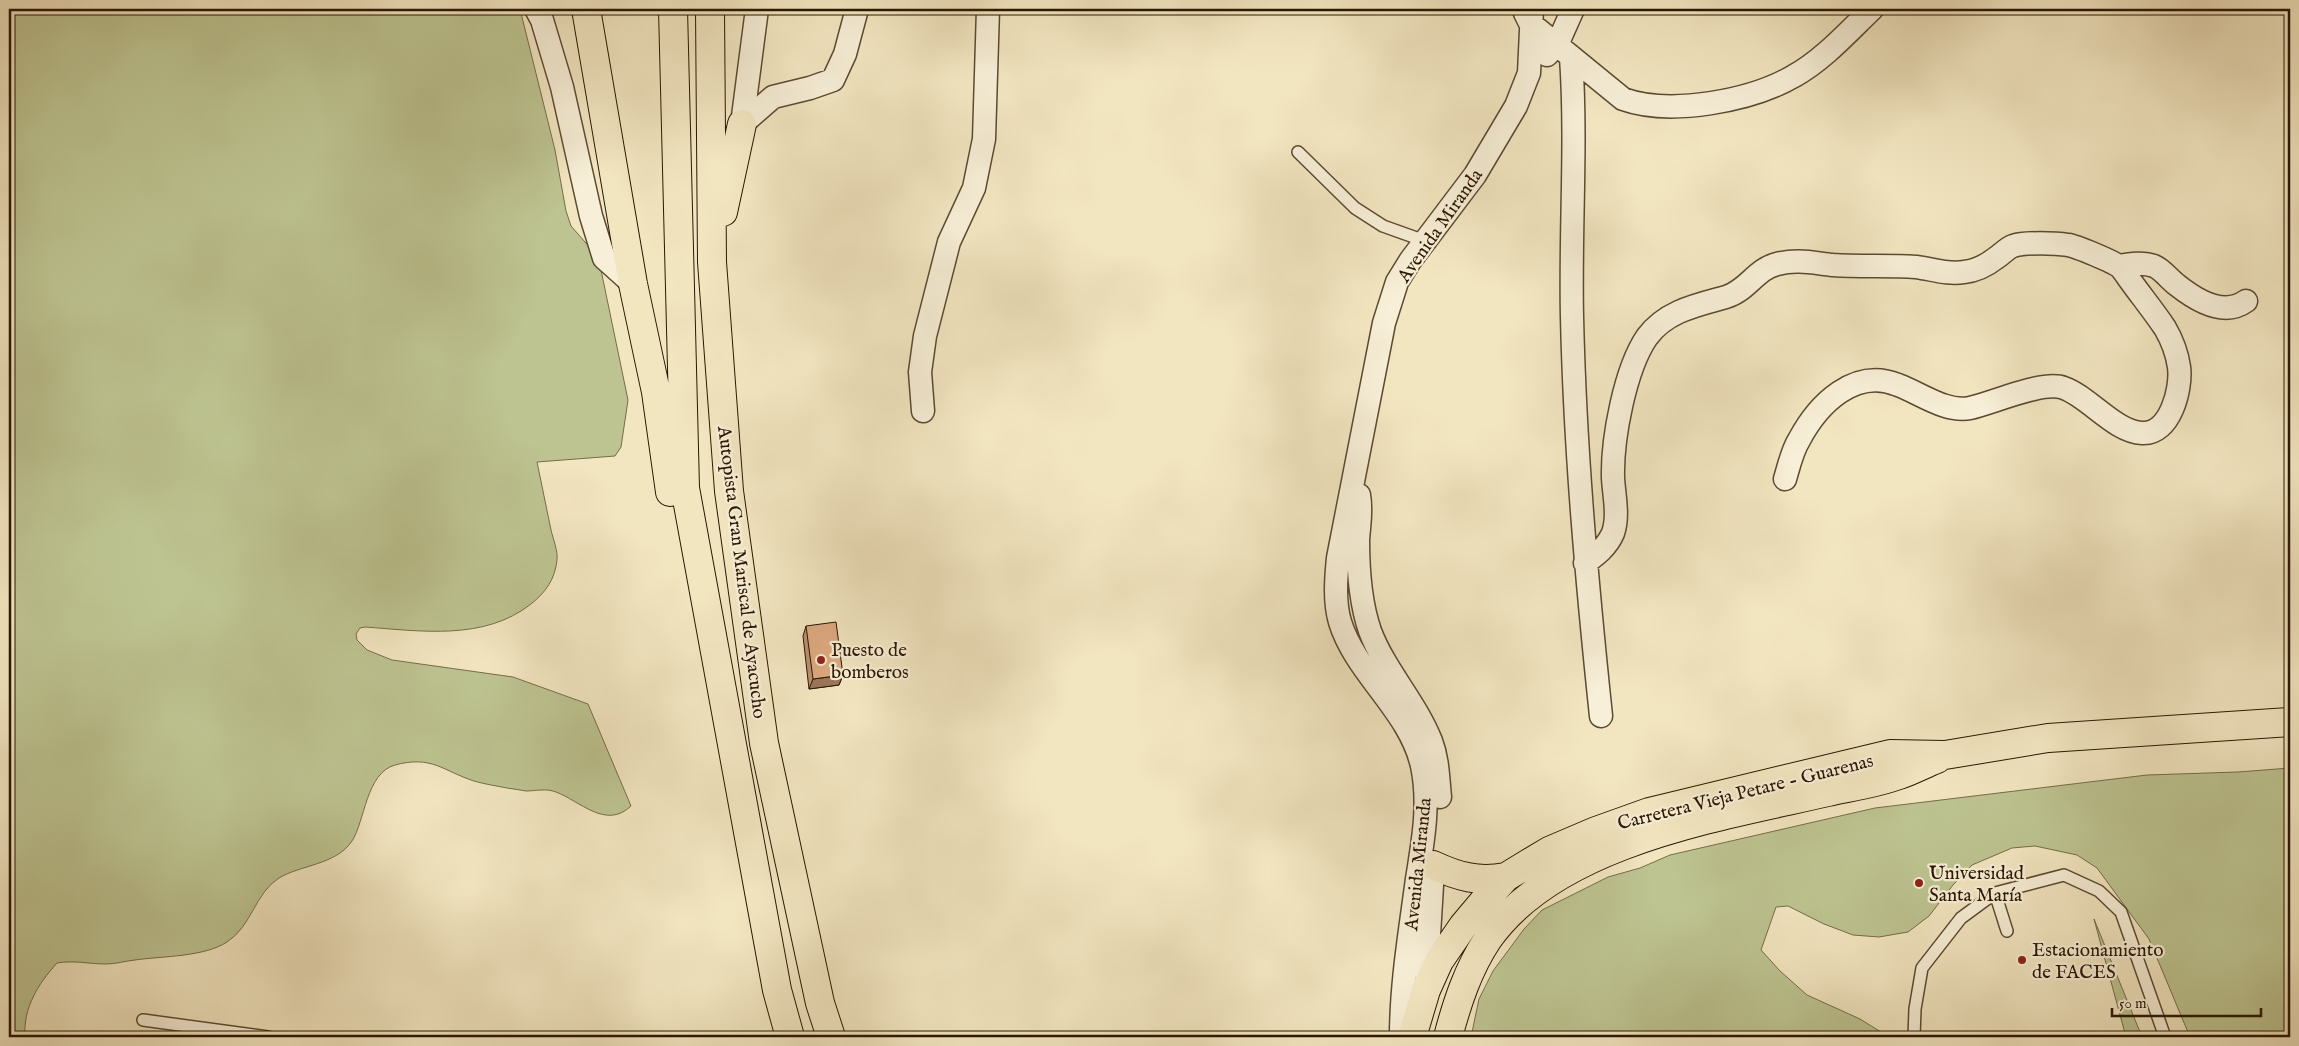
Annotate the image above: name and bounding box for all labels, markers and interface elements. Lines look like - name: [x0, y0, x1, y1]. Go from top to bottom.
- street label: Avenida Miranda: [1392, 164, 1489, 289]
- street label: Autopista Gran Mariscal de Ayacucho: [711, 424, 771, 720]
- place label: Puesto de bomberos: [831, 639, 909, 685]
- marker: Puesto de bomberos: [815, 654, 827, 666]
- street label: Carretera Vieja Petare - Guarenas: [1615, 749, 1876, 836]
- street label: Avenida Miranda: [1400, 796, 1438, 933]
- place label: Universidad Santa María: [1929, 862, 2025, 908]
- marker: Universidad Santa María: [1913, 877, 1925, 889]
- place label: Estacionamiento de FACES: [2032, 939, 2163, 985]
- marker: Estacionamiento de FACES: [2016, 954, 2028, 966]
- scale bar: [2112, 986, 2260, 1018]
- text: 50 m: [2119, 994, 2147, 1013]

